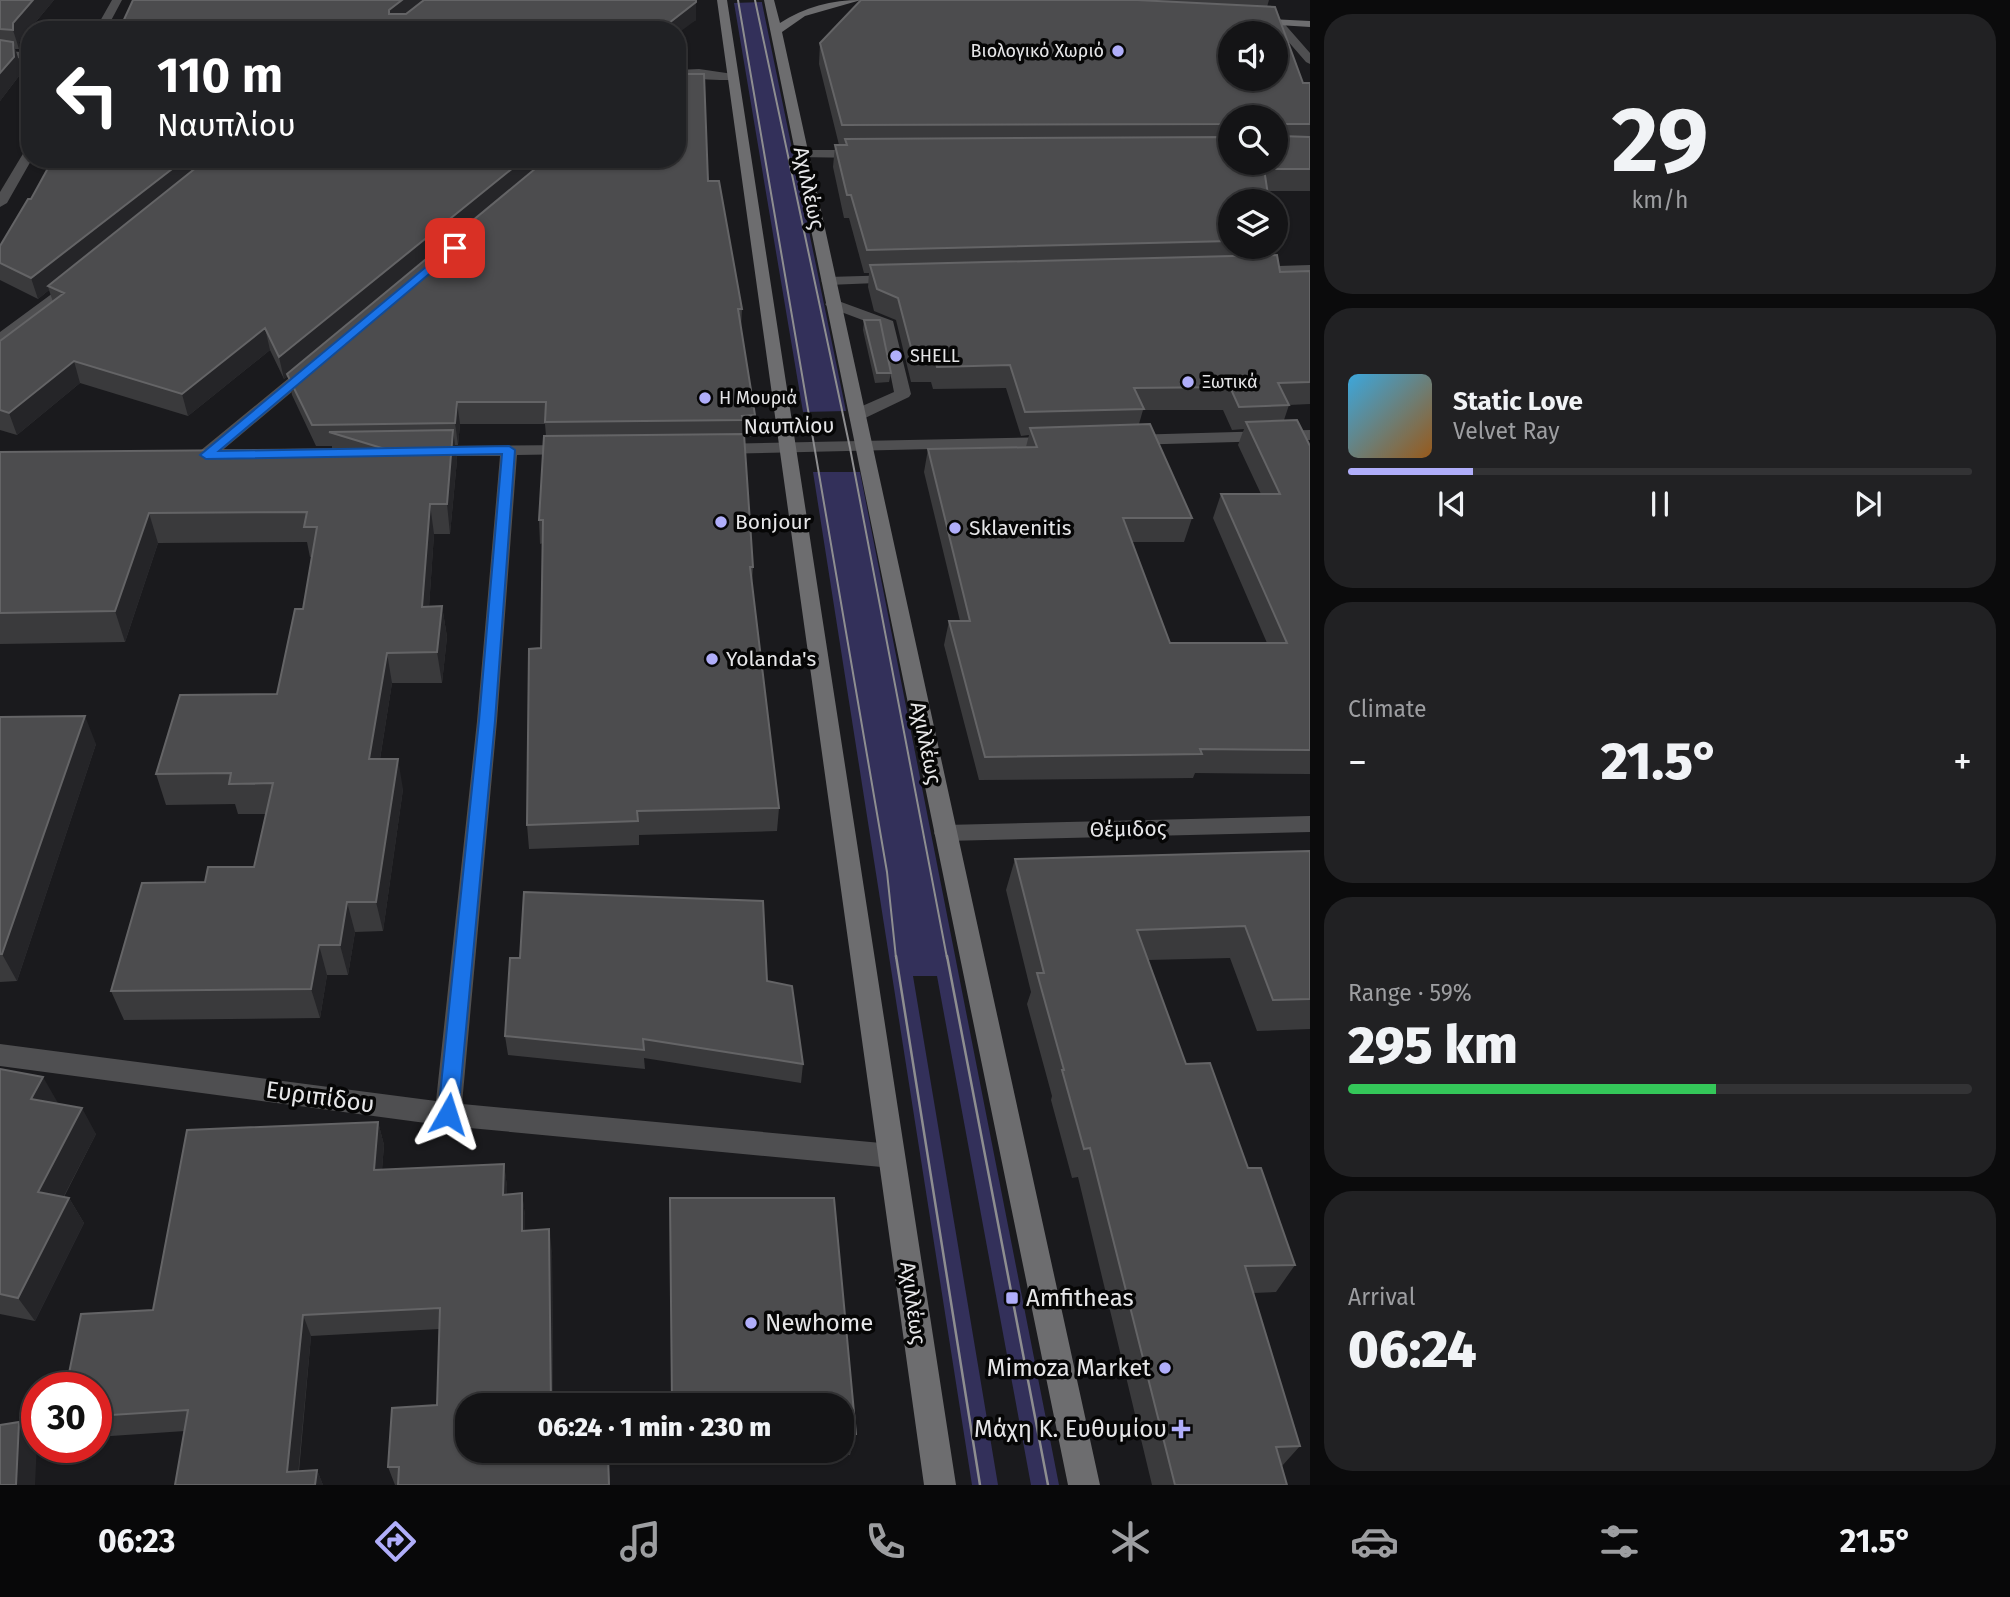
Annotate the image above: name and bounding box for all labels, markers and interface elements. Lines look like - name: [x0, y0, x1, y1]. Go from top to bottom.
- map controls: [1218, 21, 1288, 259]
- button: sound: [1218, 21, 1288, 91]
- place label: Βιολογικό Χωριό: [971, 40, 1104, 62]
- marker: Βιολογικό Χωριό: [1110, 43, 1126, 59]
- text: 110 m: [157, 46, 283, 105]
- icon: left: [42, 49, 133, 140]
- text: 29: [1611, 86, 1709, 195]
- button: search: [1218, 105, 1288, 175]
- text: Ναυπλίου: [157, 106, 296, 144]
- street label: Αχιλλέως: [788, 144, 830, 232]
- text: km/h: [1632, 186, 1688, 214]
- button: layers: [1218, 189, 1288, 259]
- pin: [425, 218, 485, 278]
- icon: arrive: [436, 229, 474, 267]
- place label: SHELL: [910, 345, 960, 367]
- marker: SHELL: [888, 348, 904, 364]
- place label: Ξωτικά: [1202, 371, 1258, 393]
- marker: Ξωτικά: [1180, 374, 1196, 390]
- text: Static Love: [1453, 386, 1583, 417]
- place label: Η Μουριά: [719, 387, 797, 409]
- marker: Η Μουριά: [697, 390, 713, 406]
- street label: Ναυπλίου: [743, 412, 835, 440]
- text: Velvet Ray: [1453, 417, 1560, 445]
- icon: previous: [1433, 485, 1471, 523]
- icon: pause: [1641, 485, 1679, 523]
- icon: next: [1849, 485, 1887, 523]
- place label: Bonjour: [735, 509, 811, 535]
- marker: Bonjour: [713, 514, 729, 530]
- place label: Sklavenitis: [969, 515, 1072, 541]
- marker: Sklavenitis: [947, 520, 963, 536]
- place label: Yolanda's: [726, 646, 817, 672]
- marker: Yolanda's: [704, 651, 720, 667]
- text: Climate: [1348, 695, 1427, 723]
- street label: Αχιλλέως: [905, 699, 947, 787]
- text: 21.5°: [1601, 730, 1719, 793]
- text: −: [1348, 739, 1367, 785]
- text: +: [1953, 739, 1972, 785]
- street label: Θέμιδος: [1089, 815, 1167, 843]
- text: Range · 59%: [1348, 979, 1472, 1007]
- text: 295 km: [1348, 1014, 1518, 1077]
- street label: Ευριπίδου: [264, 1076, 376, 1118]
- position arrow: [411, 1077, 485, 1151]
- street label: Αχιλλέως: [894, 1260, 932, 1346]
- text: Arrival: [1348, 1283, 1415, 1311]
- place label: Amfitheas: [1026, 1284, 1134, 1312]
- marker: Amfitheas: [1004, 1290, 1020, 1306]
- place label: Newhome: [765, 1309, 873, 1337]
- marker: Newhome: [743, 1315, 759, 1331]
- text: 06:24: [1348, 1318, 1477, 1381]
- place label: Mimoza Market: [987, 1354, 1151, 1382]
- marker: Mimoza Market: [1157, 1360, 1173, 1376]
- speed limit sign: 30: [21, 1372, 112, 1463]
- text: 06:24 · 1 min · 230 m: [538, 1412, 771, 1443]
- place label: Μάχη Κ. Ευθυμίου: [974, 1415, 1167, 1443]
- marker: Μάχη Κ. Ευθυμίου: [1173, 1421, 1189, 1437]
- icon: directions: [371, 1517, 420, 1566]
- icon: music: [616, 1517, 665, 1566]
- icon: phone: [861, 1517, 910, 1566]
- icon: climate: [1106, 1517, 1155, 1566]
- icon: car: [1350, 1517, 1399, 1566]
- icon: filters: [1595, 1517, 1644, 1566]
- text: 06:23: [98, 1522, 175, 1560]
- text: 21.5°: [1840, 1522, 1912, 1560]

